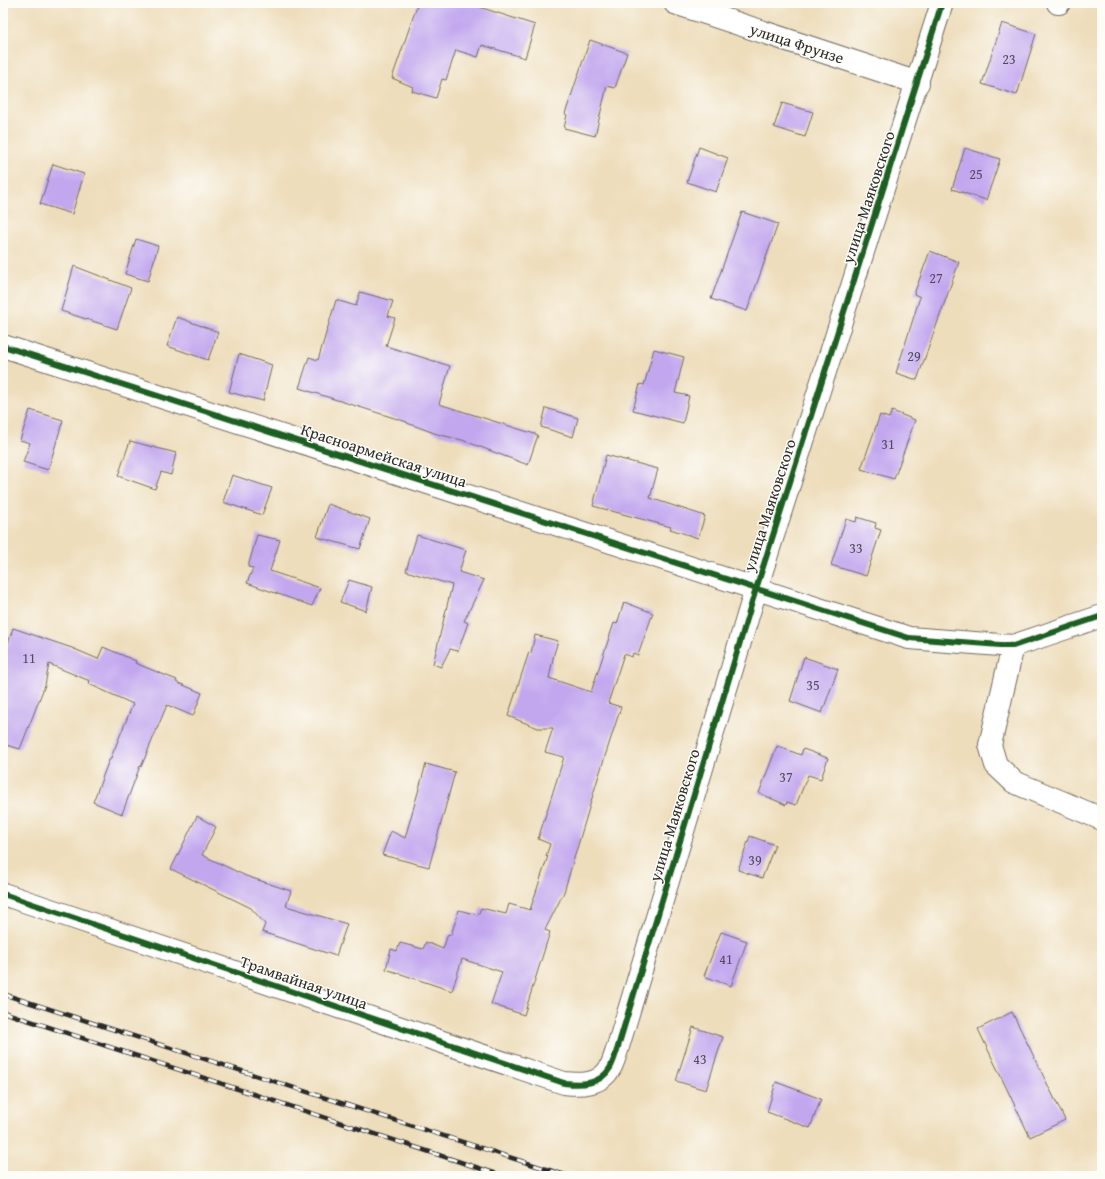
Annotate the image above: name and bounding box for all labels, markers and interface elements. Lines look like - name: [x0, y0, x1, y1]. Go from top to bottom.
- street label: улица Фрунзе: [746, 16, 847, 69]
- house number: 23: [1002, 49, 1016, 69]
- street label: улица Маяковского: [835, 128, 901, 267]
- house number: 25: [969, 164, 983, 184]
- house number: 27: [929, 268, 943, 288]
- house number: 29: [907, 346, 921, 366]
- street label: Красноармейская улица: [298, 417, 470, 493]
- house number: 31: [881, 434, 895, 454]
- street label: улица Маяковского: [736, 436, 802, 575]
- house number: 33: [849, 538, 863, 558]
- house number: 11: [22, 648, 36, 668]
- house number: 35: [806, 675, 820, 695]
- street label: улица Маяковского: [642, 746, 706, 885]
- house number: 37: [779, 767, 793, 787]
- house number: 39: [748, 850, 762, 870]
- street label: Трамвайная улица: [237, 949, 371, 1015]
- house number: 41: [719, 949, 733, 969]
- house number: 43: [693, 1049, 707, 1069]

